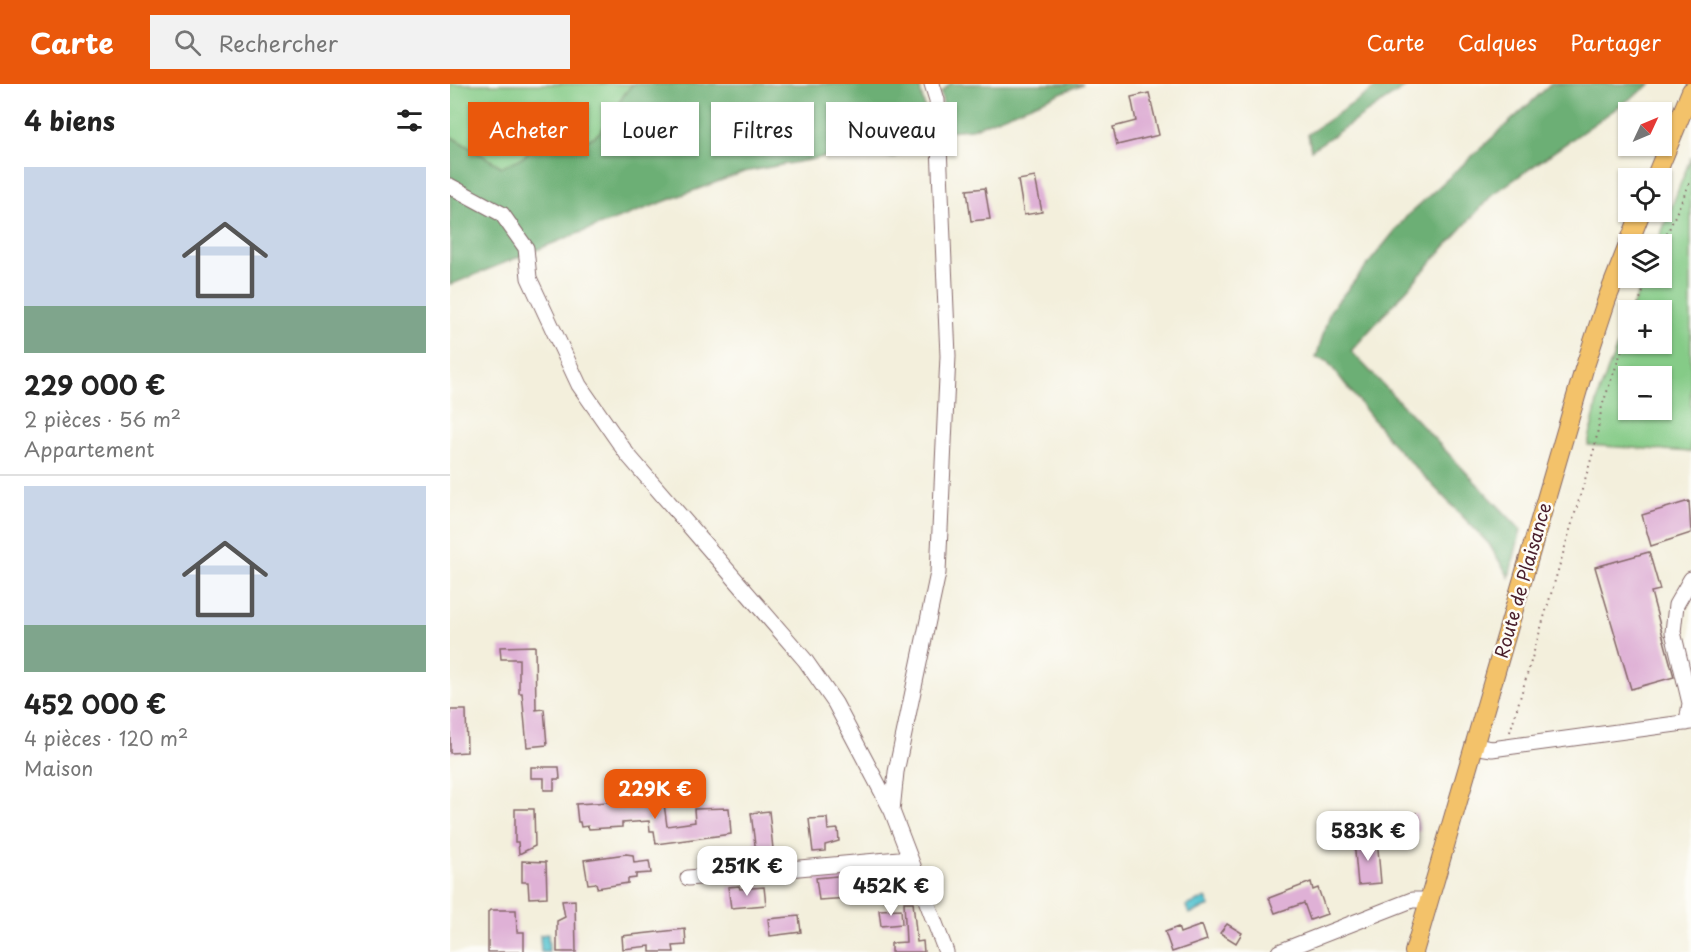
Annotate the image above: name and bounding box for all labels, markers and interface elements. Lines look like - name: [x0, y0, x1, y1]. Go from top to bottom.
- search box: [150, 15, 570, 69]
- text: Carte: [30, 21, 114, 64]
- icon: search: [171, 26, 204, 59]
- text: Rechercher: [219, 26, 338, 59]
- text: Carte: [1367, 26, 1425, 58]
- text: Calques: [1458, 26, 1537, 58]
- text: Partager: [1570, 26, 1661, 58]
- text: 4 biens: [24, 101, 115, 140]
- chip: Acheter: [468, 102, 589, 156]
- chip: Louer: [601, 102, 699, 156]
- chip: Filtres: [711, 102, 814, 156]
- chip: Nouveau: [826, 102, 957, 156]
- north arrow: [1618, 102, 1672, 156]
- map controls: [1618, 102, 1672, 420]
- icon: filters: [393, 104, 426, 137]
- button: locate: [1618, 168, 1672, 222]
- icon: home: [171, 206, 279, 314]
- button: layers: [1618, 234, 1672, 288]
- button: +: [1618, 300, 1672, 354]
- text: 229 000 €: [24, 365, 166, 404]
- button: −: [1618, 366, 1672, 420]
- text: 2 pièces · 56 m²: [24, 404, 181, 434]
- text: Appartement: [24, 434, 154, 464]
- street label: Route de Plaisance: [1487, 499, 1557, 661]
- icon: home: [171, 525, 279, 633]
- text: 452 000 €: [24, 684, 166, 723]
- text: 4 pièces · 120 m²: [24, 723, 188, 753]
- text: Maison: [24, 753, 93, 783]
- pin: 229K €: [606, 769, 704, 820]
- text: 229K €: [618, 773, 692, 803]
- pin: 583K €: [1319, 811, 1417, 862]
- text: 583K €: [1330, 815, 1406, 845]
- pin: 251K €: [698, 846, 796, 897]
- text: 251K €: [711, 850, 783, 880]
- pin: 452K €: [842, 866, 940, 917]
- text: 452K €: [853, 870, 929, 900]

